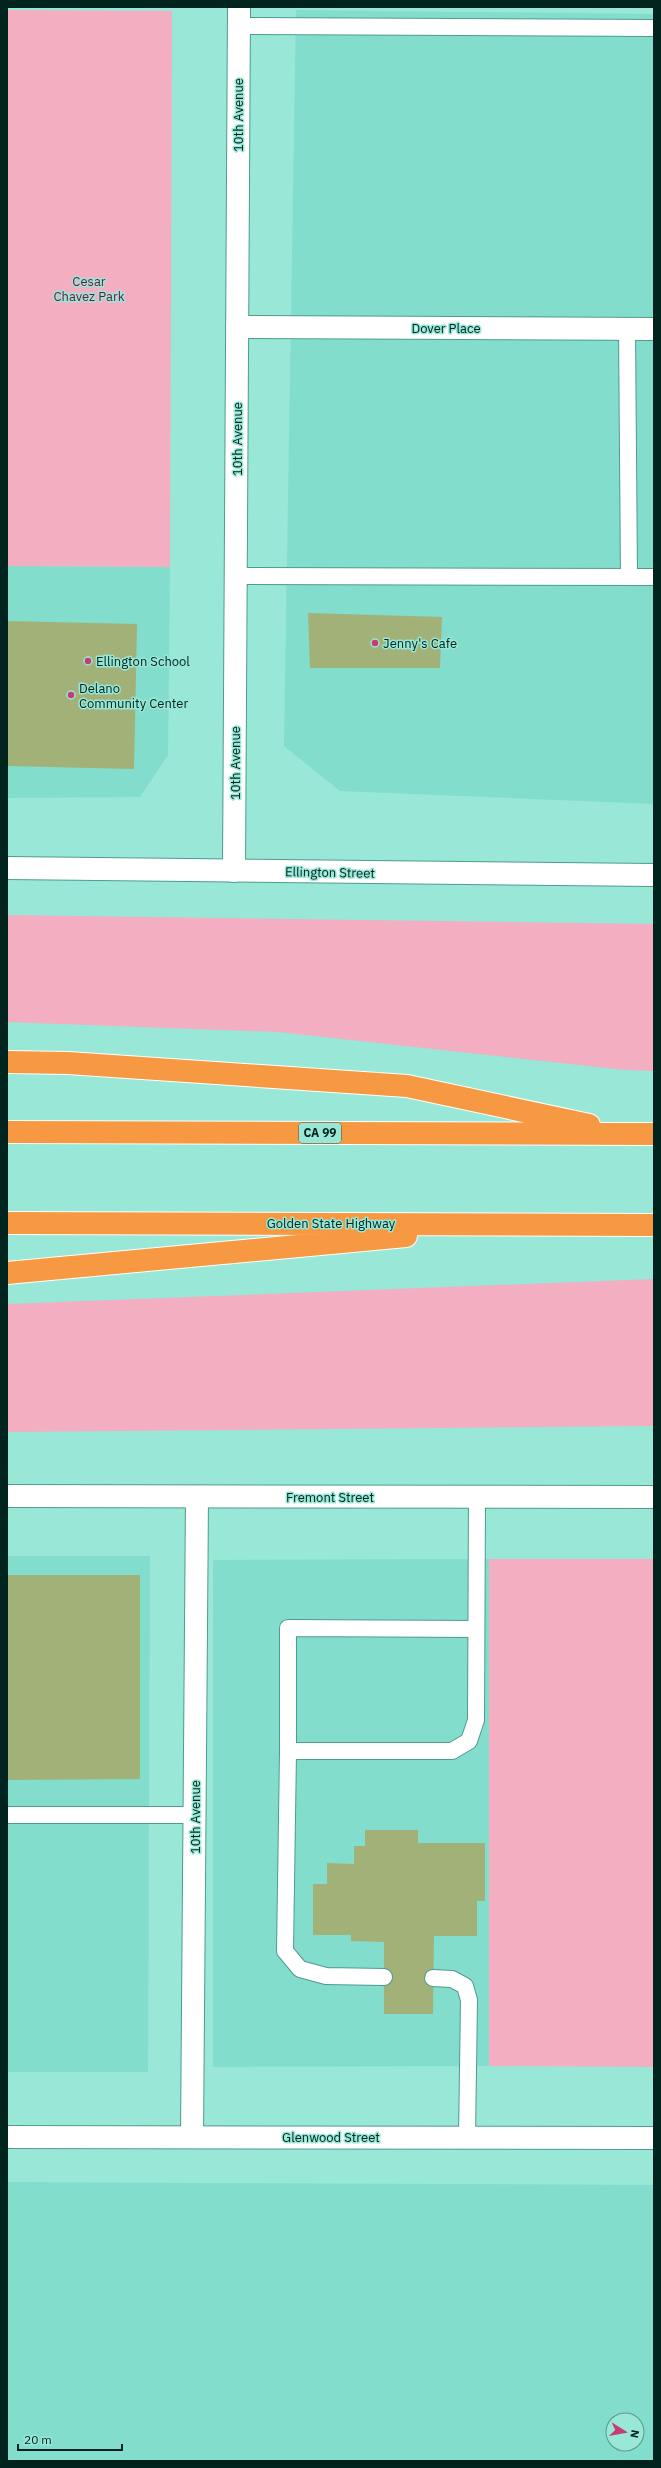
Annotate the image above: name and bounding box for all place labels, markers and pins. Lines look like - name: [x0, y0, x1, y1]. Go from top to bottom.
- place label: Jenny's Cafe: [383, 635, 457, 652]
- marker: Jenny's Cafe: [370, 638, 380, 648]
- place label: Ellington School: [96, 653, 190, 670]
- marker: Ellington School: [83, 656, 93, 666]
- place label: Delano Community Center: [79, 680, 188, 712]
- marker: Delano Community Center: [66, 690, 76, 700]

